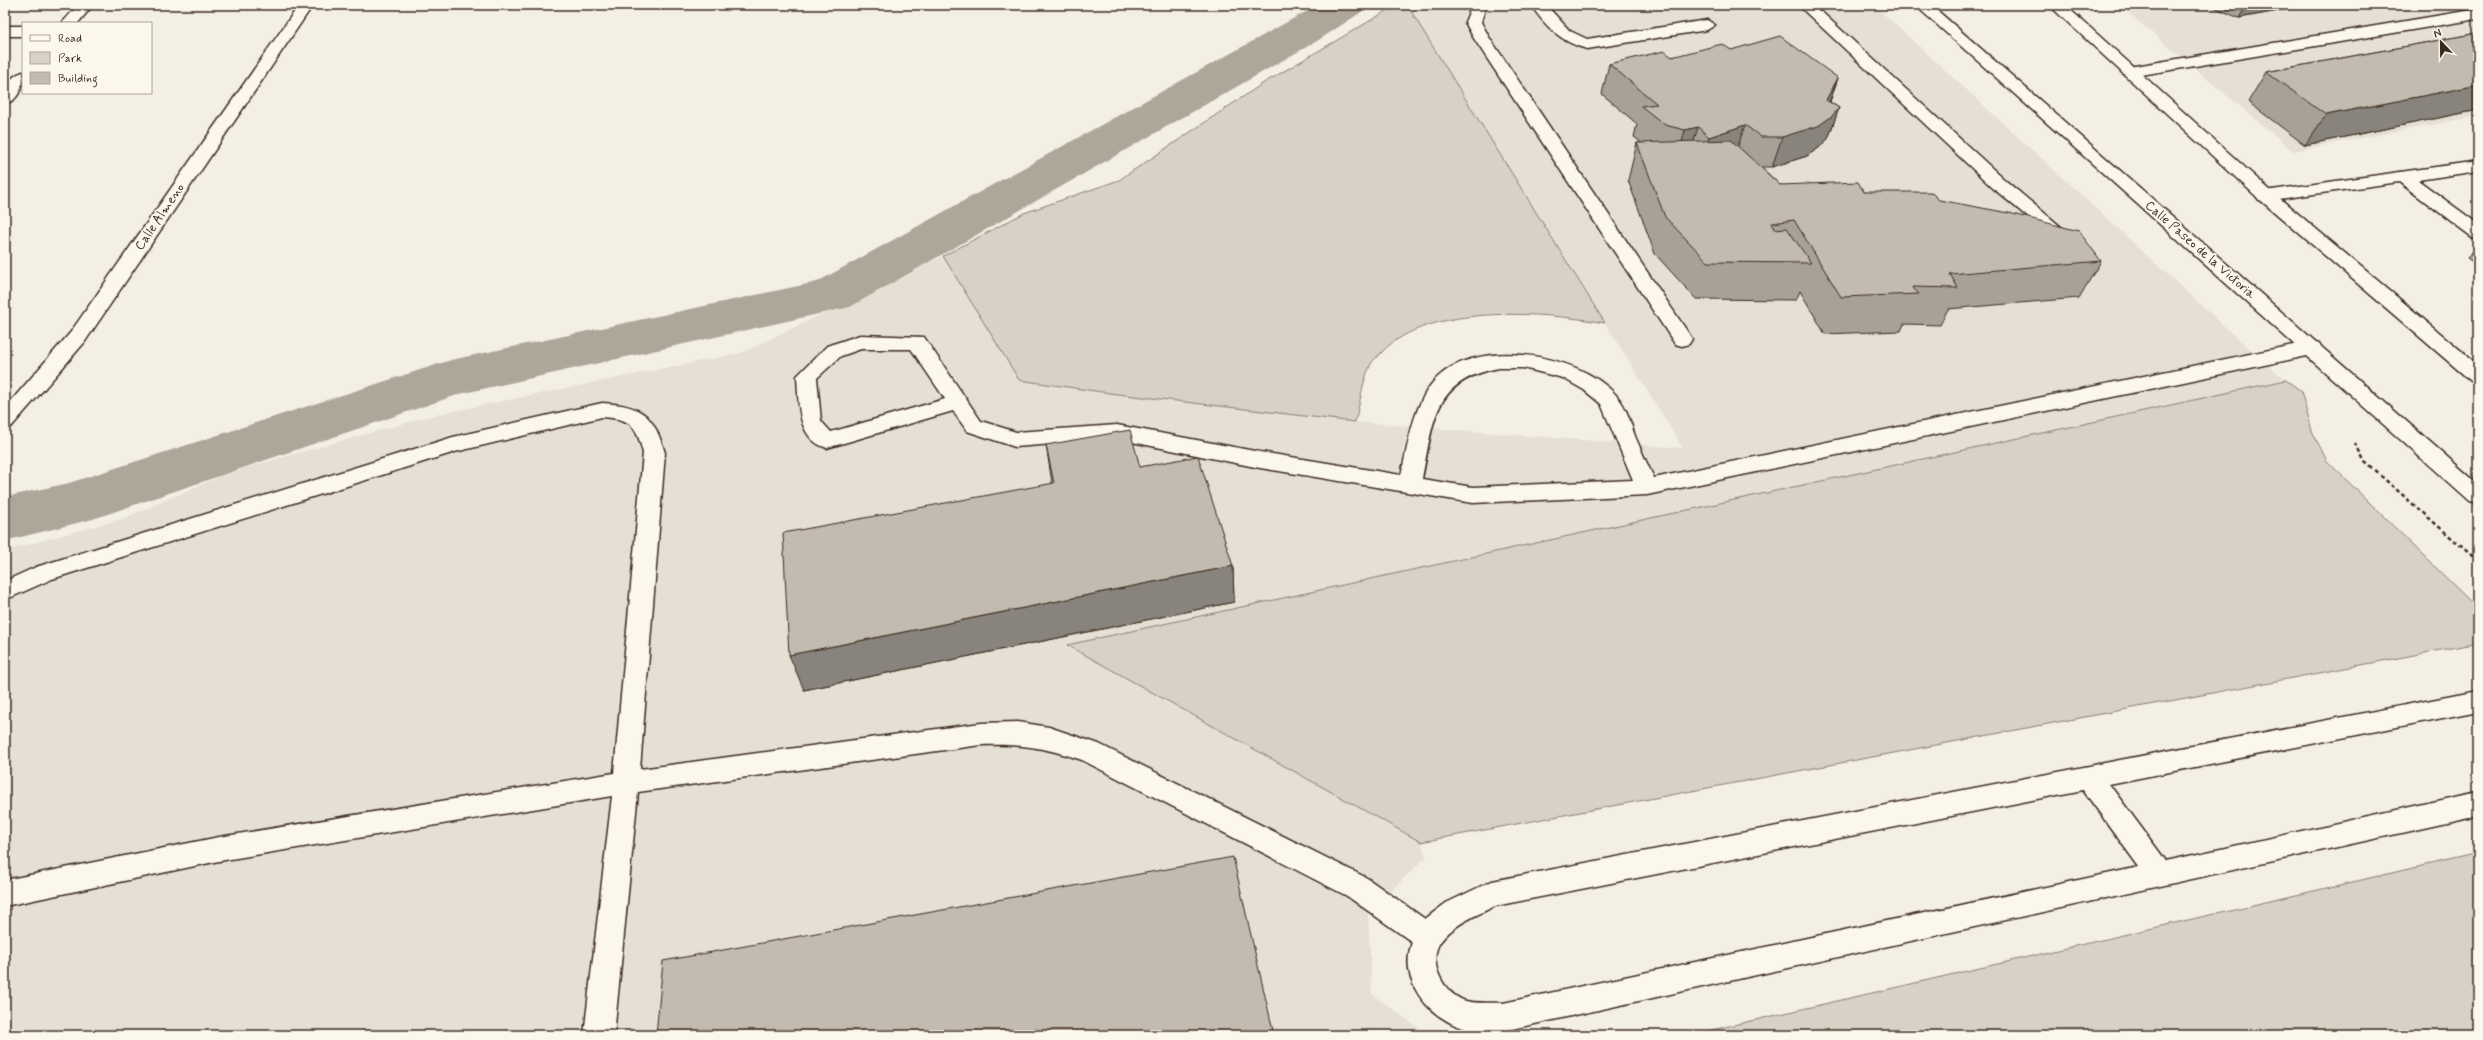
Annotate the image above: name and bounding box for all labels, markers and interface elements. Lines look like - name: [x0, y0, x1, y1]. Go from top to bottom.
- legend: [22, 22, 152, 94]
- north arrow: [2421, 22, 2461, 62]
- text: N: [2432, 26, 2444, 42]
- text: Road: [58, 31, 82, 47]
- text: Park: [58, 51, 82, 67]
- text: Building: [58, 71, 98, 88]
- street label: Calle Almeno: [131, 180, 189, 254]
- street label: Calle Paseo de la Victoria: [2141, 197, 2259, 303]

